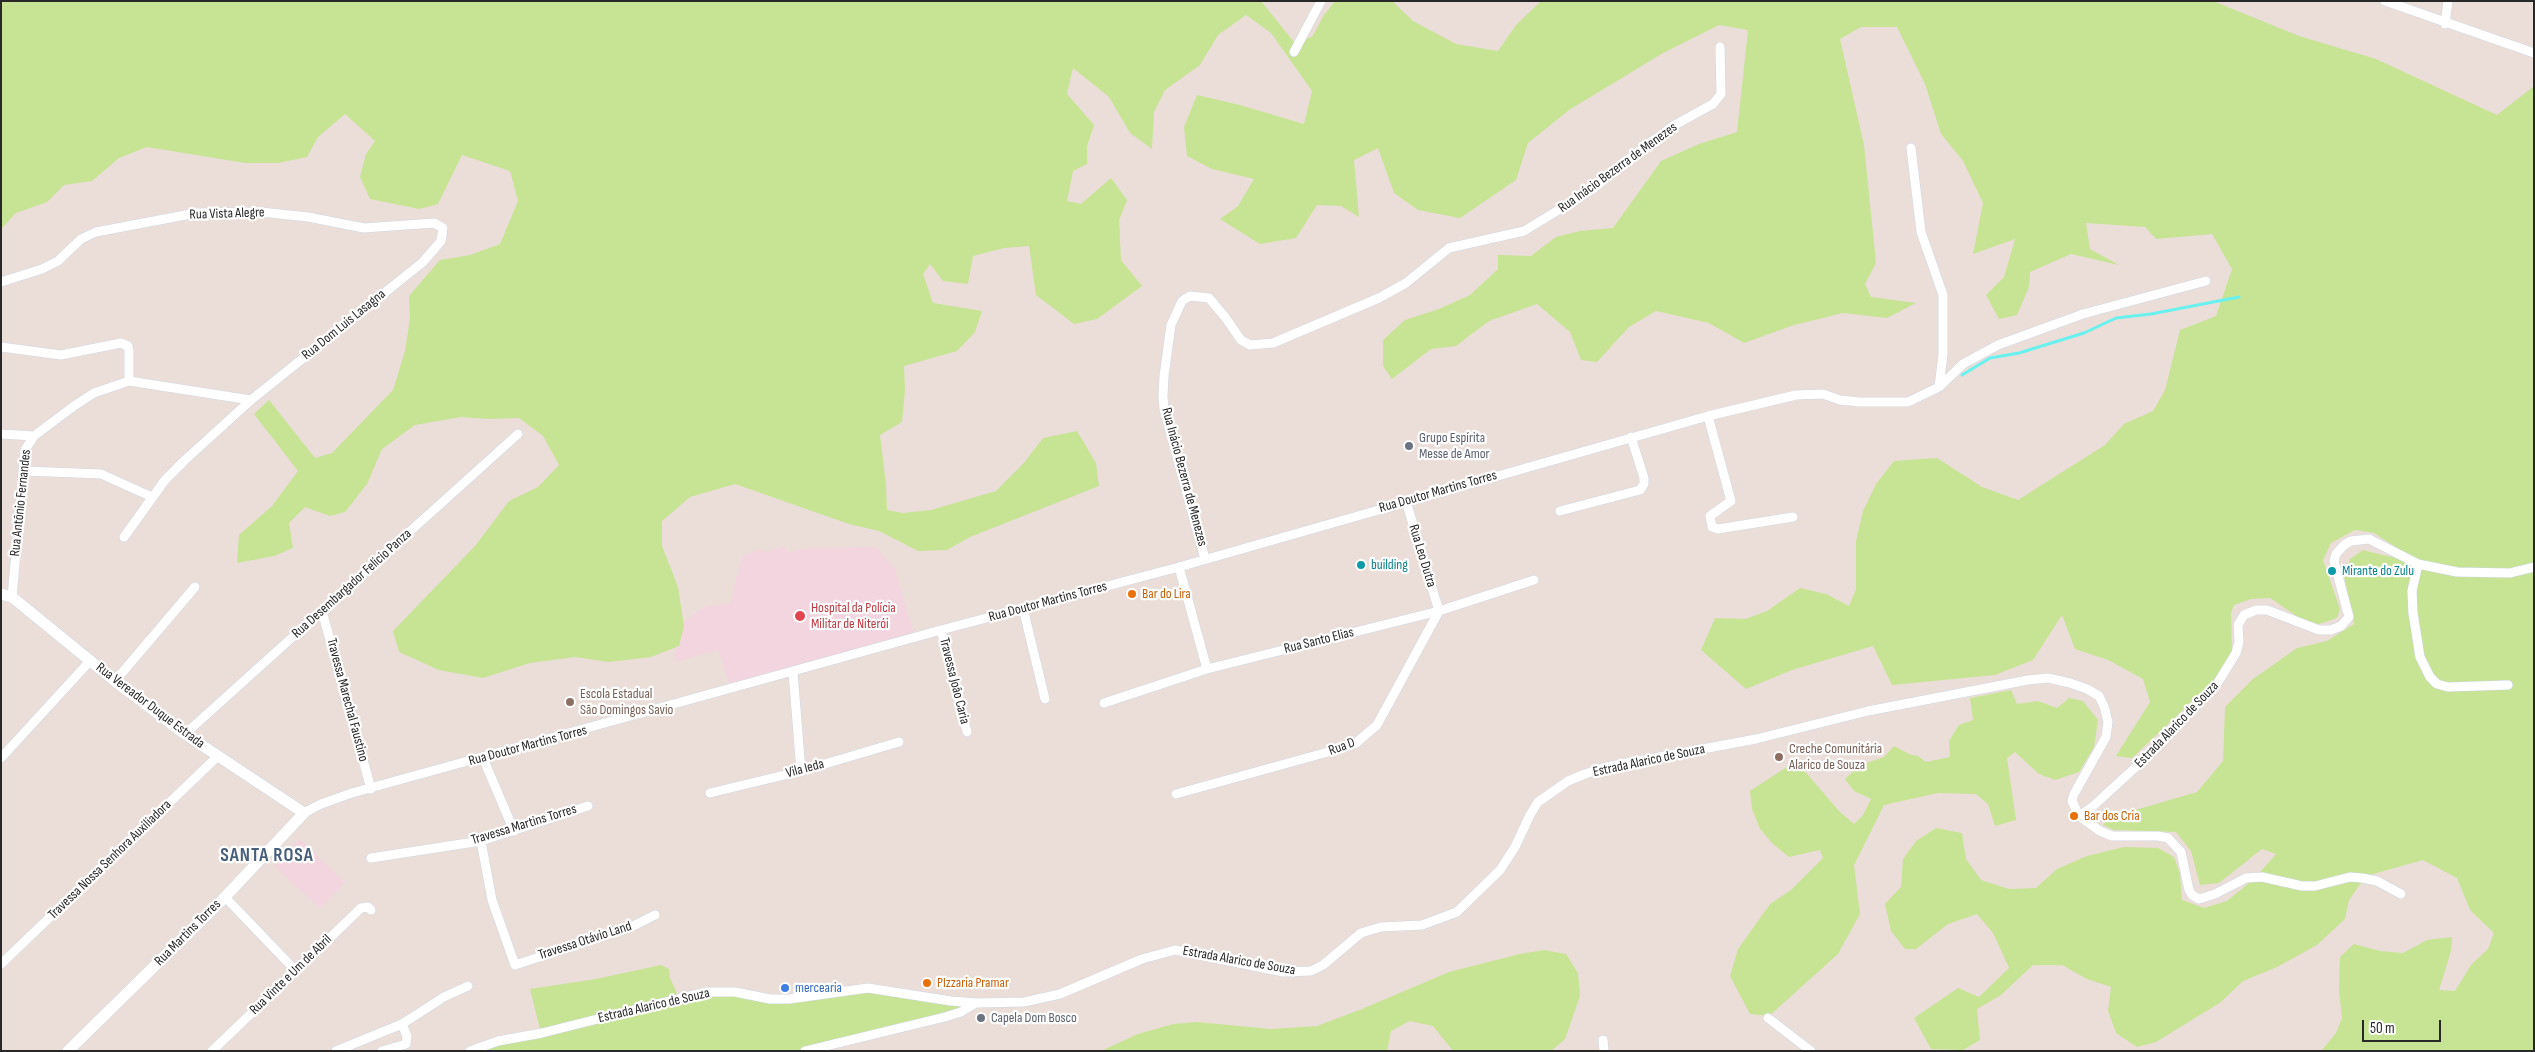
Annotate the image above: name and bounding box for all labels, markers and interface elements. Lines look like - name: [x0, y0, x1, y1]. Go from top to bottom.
- street label: Rua Inácio Bezerra de Menezes: [1555, 119, 1681, 217]
- street label: Rua Vista Alegre: [189, 204, 265, 224]
- street label: Rua Dom Luis Lasagna: [299, 286, 389, 364]
- street label: Rua Inácio Bezerra de Menezes: [1157, 406, 1211, 548]
- place label: Grupo Espírita Messe de Amor: [1419, 430, 1489, 462]
- marker: Grupo Espírita Messe de Amor: [1403, 440, 1415, 452]
- street label: Rua Antônio Fernandes: [7, 449, 35, 557]
- street label: Rua Doutor Martins Torres: [1377, 467, 1499, 517]
- street label: Rua Leo Dutra: [1404, 523, 1440, 589]
- street label: Rua Desembargador Felício Panza: [289, 526, 415, 642]
- place label: building: [1371, 557, 1408, 573]
- marker: building: [1355, 559, 1367, 571]
- place label: Mirante do Zulu: [2342, 563, 2414, 579]
- marker: Mirante do Zulu: [2326, 565, 2338, 577]
- street label: Rua Doutor Martins Torres: [987, 578, 1109, 626]
- place label: Bar do Lira: [1142, 586, 1191, 602]
- marker: Bar do Lira: [1126, 588, 1138, 600]
- place label: Hospital da Polícia Militar de Niterói: [811, 600, 896, 632]
- marker: Hospital da Polícia Militar de Niterói: [793, 609, 807, 623]
- street label: Rua Santo Elias: [1282, 624, 1356, 658]
- street label: Travessa Marechal Faustino: [322, 636, 372, 764]
- street label: Travessa João Caria: [935, 636, 973, 726]
- street label: Rua Vereador Duque Estrada: [92, 660, 208, 752]
- street label: Estrada Alarico de Souza: [2131, 678, 2223, 772]
- place label: Escola Estadual São Domingos Savio: [580, 686, 673, 719]
- marker: Escola Estadual São Domingos Savio: [564, 696, 576, 708]
- street label: Rua Doutor Martins Torres: [467, 722, 589, 770]
- street label: Rua D: [1327, 735, 1357, 759]
- street label: Estrada Alarico de Souza: [1592, 741, 1706, 781]
- place label: Creche Comunitária Alarico de Souza: [1789, 741, 1882, 774]
- marker: Creche Comunitária Alarico de Souza: [1773, 751, 1785, 763]
- street label: Vila Ieda: [784, 756, 826, 782]
- street label: Travessa Nossa Senhora Auxiliadora: [45, 797, 175, 923]
- street label: Travessa Martins Torres: [469, 801, 579, 849]
- place label: Bar dos Cria: [2084, 808, 2140, 824]
- marker: Bar dos Cria: [2068, 810, 2080, 822]
- district label: SANTA ROSA: [219, 845, 315, 867]
- street label: Rua Martins Torres: [151, 896, 225, 970]
- street label: Travessa Otávio Land: [536, 918, 634, 964]
- street label: Rua Vinte e Um de Abril: [246, 932, 336, 1018]
- street label: Estrada Alarico de Souza: [1181, 943, 1297, 979]
- place label: PIzzaria Pramar: [937, 975, 1009, 991]
- marker: PIzzaria Pramar: [921, 977, 933, 989]
- place label: mercearia: [795, 980, 842, 996]
- marker: mercearia: [779, 982, 791, 994]
- street label: Estrada Alarico de Souza: [597, 985, 711, 1027]
- place label: Capela Dom Bosco: [991, 1010, 1077, 1026]
- scale bar: [2365, 1010, 2444, 1042]
- marker: Capela Dom Bosco: [975, 1012, 987, 1024]
- text: 50 m: [2370, 1019, 2395, 1038]

